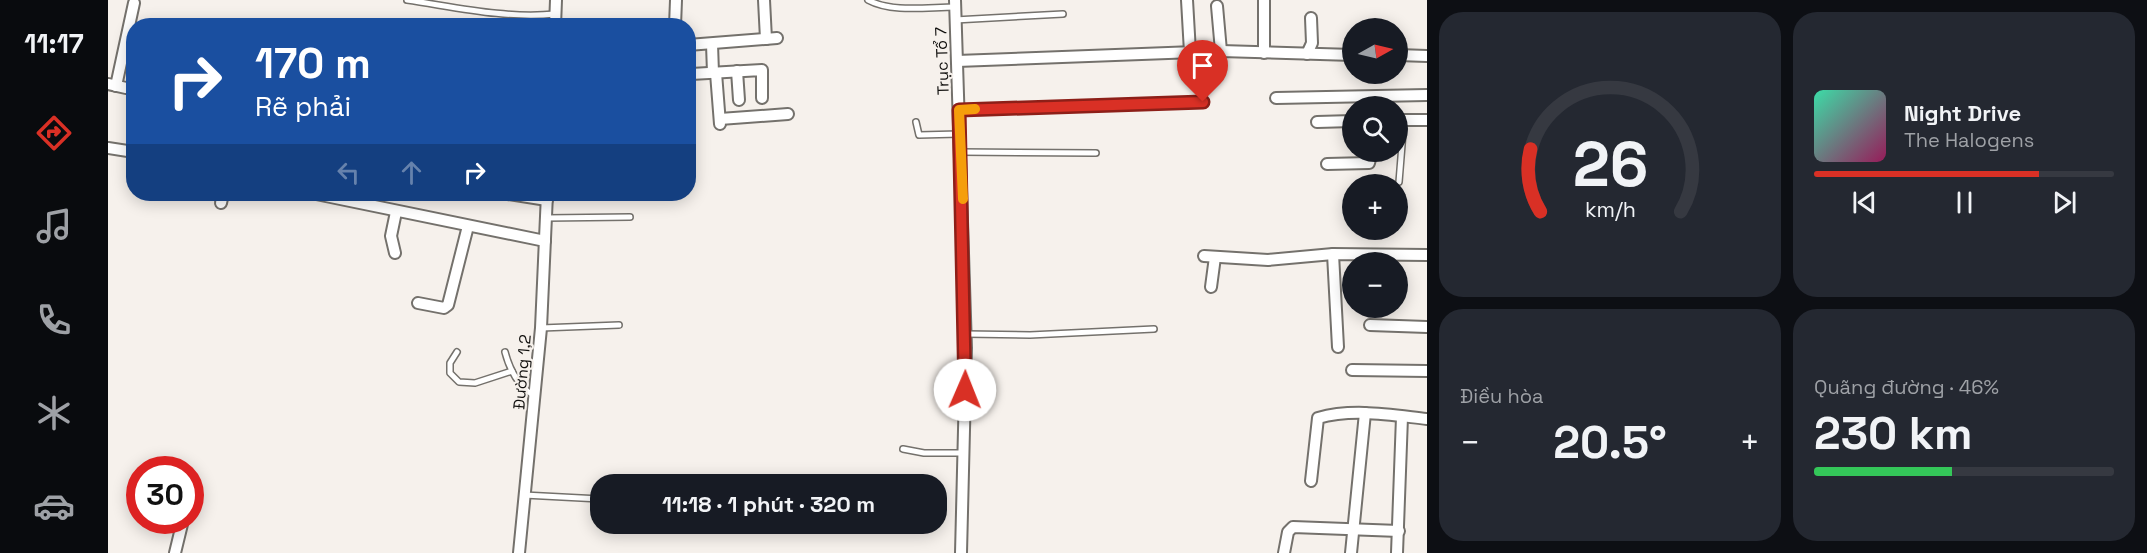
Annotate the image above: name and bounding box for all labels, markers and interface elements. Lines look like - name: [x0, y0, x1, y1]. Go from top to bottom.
- north arrow: [1342, 18, 1408, 84]
- map controls: [1342, 18, 1408, 318]
- text: 11:17: [24, 26, 84, 61]
- street label: Trục Tổ 7: [930, 27, 954, 95]
- text: 170 m: [255, 37, 371, 90]
- pin: [1177, 40, 1228, 102]
- icon: right: [156, 42, 234, 120]
- icon: arrive: [1186, 49, 1219, 82]
- text: Rẽ phải: [255, 89, 351, 124]
- button: search: [1342, 96, 1408, 162]
- text: Night Drive: [1904, 99, 2021, 127]
- icon: directions: [33, 112, 75, 154]
- text: 26: [1572, 125, 1648, 204]
- text: The Halogens: [1904, 127, 2034, 153]
- icon: left: [332, 156, 365, 189]
- icon: ahead: [395, 156, 428, 189]
- icon: right: [458, 156, 491, 189]
- button: +: [1342, 174, 1408, 240]
- icon: previous: [1848, 186, 1881, 219]
- icon: pause: [1948, 186, 1981, 219]
- icon: next: [2048, 186, 2081, 219]
- text: km/h: [1584, 196, 1636, 223]
- icon: music: [33, 205, 75, 247]
- button: −: [1342, 252, 1408, 318]
- icon: phone: [33, 299, 75, 341]
- street label: Đường 1,2: [508, 334, 536, 410]
- position arrow: [933, 358, 997, 422]
- text: Quãng đường · 46%: [1814, 374, 1999, 400]
- text: Điều hòa: [1460, 383, 1544, 409]
- icon: climate: [33, 392, 75, 434]
- text: 230 km: [1814, 405, 1973, 462]
- text: 20.5°: [1553, 414, 1667, 471]
- text: −: [1460, 422, 1480, 464]
- text: +: [1740, 422, 1760, 464]
- speed limit sign: 30: [126, 456, 204, 534]
- icon: car: [33, 485, 75, 527]
- text: 11:18 · 1 phút · 320 m: [662, 490, 875, 518]

